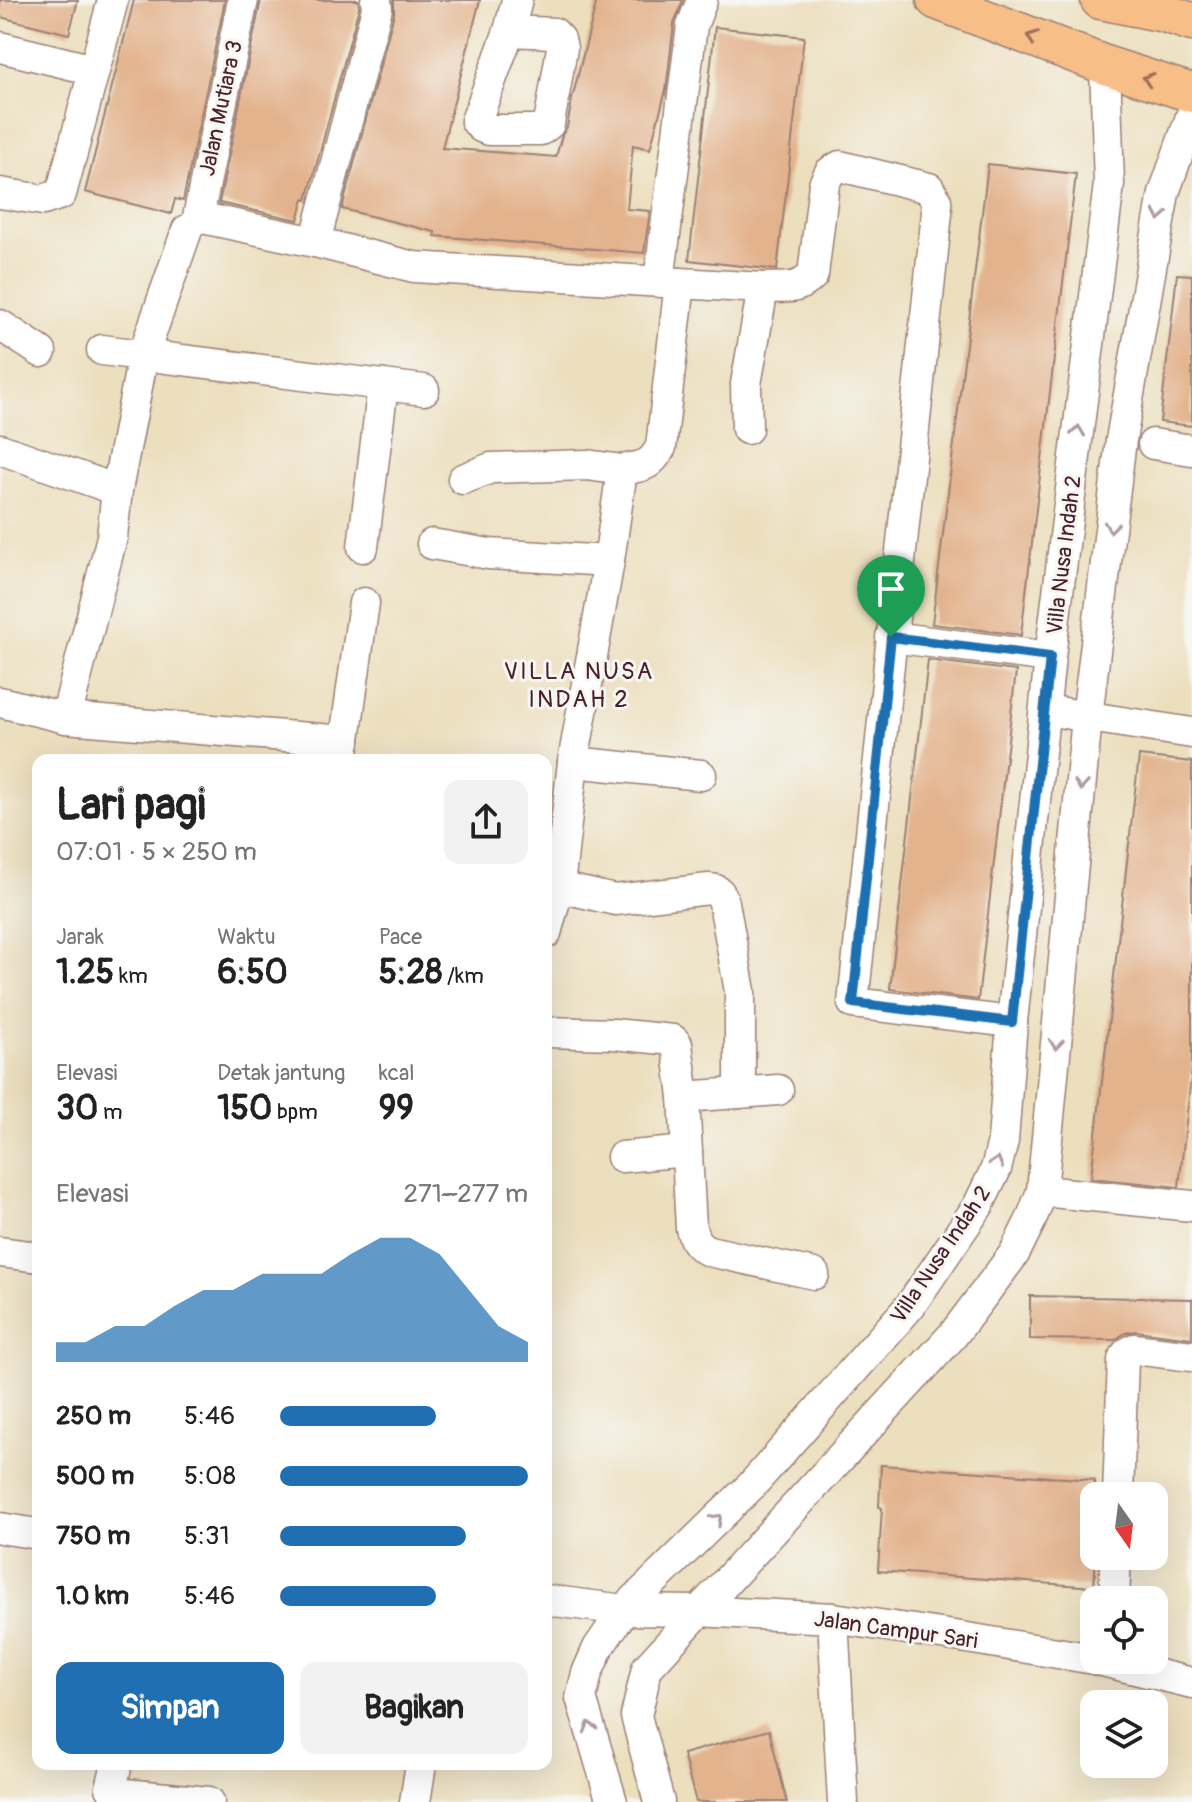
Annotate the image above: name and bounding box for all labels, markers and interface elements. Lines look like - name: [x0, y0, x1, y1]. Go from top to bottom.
- one-way arrow: [1026, 30, 1040, 47]
- street label: Jalan Mutiara 3: [193, 38, 249, 179]
- one-way arrow: [1142, 73, 1156, 89]
- one-way arrow: [1152, 208, 1169, 222]
- one-way arrow: [1069, 424, 1086, 438]
- street label: Villa Nusa Indah 2: [1040, 474, 1088, 636]
- one-way arrow: [1102, 521, 1119, 534]
- pin: [857, 555, 925, 637]
- icon: arrive: [869, 567, 913, 611]
- district label: VILLA NUSA INDAH 2: [504, 657, 654, 714]
- text: Lari pagi: [56, 778, 206, 833]
- one-way arrow: [1072, 779, 1089, 792]
- button: share: [444, 780, 528, 864]
- text: 07:01 · 5 × 250 m: [56, 836, 257, 868]
- text: Jarak: [56, 923, 104, 951]
- text: Waktu: [217, 923, 275, 951]
- text: Pace: [379, 923, 422, 951]
- text: 1.25: [56, 951, 114, 994]
- text: 6:50: [217, 951, 288, 994]
- text: 5:28: [379, 951, 442, 994]
- text: km: [114, 962, 148, 990]
- text: /km: [442, 962, 484, 990]
- one-way arrow: [1048, 1038, 1065, 1051]
- text: Elevasi: [56, 1059, 117, 1087]
- text: Detak jantung: [217, 1059, 345, 1087]
- text: kcal: [379, 1059, 414, 1087]
- text: 30: [56, 1087, 98, 1130]
- text: 150: [217, 1087, 272, 1130]
- text: 99: [379, 1087, 414, 1130]
- text: m: [98, 1098, 123, 1126]
- text: bpm: [272, 1098, 318, 1126]
- one-way arrow: [987, 1156, 1003, 1170]
- text: Elevasi: [56, 1178, 129, 1210]
- text: 271–277 m: [403, 1178, 528, 1210]
- street label: Villa Nusa Indah 2: [884, 1180, 997, 1329]
- text: 250 m: [56, 1400, 131, 1432]
- text: 5:46: [184, 1400, 235, 1432]
- text: 500 m: [56, 1460, 134, 1492]
- text: 5:08: [184, 1460, 236, 1492]
- north arrow: [1080, 1482, 1168, 1570]
- map controls: [1080, 1482, 1168, 1778]
- one-way arrow: [708, 1514, 722, 1528]
- text: 750 m: [56, 1520, 130, 1552]
- text: 5:31: [184, 1520, 230, 1552]
- text: 1.0 km: [56, 1580, 129, 1612]
- text: 5:46: [184, 1580, 235, 1612]
- button: locate: [1080, 1586, 1168, 1674]
- street label: Jalan Campur Sari: [812, 1605, 980, 1655]
- button: Simpan: [56, 1662, 284, 1754]
- button: Bagikan: [300, 1662, 528, 1754]
- button: layers: [1080, 1690, 1168, 1778]
- one-way arrow: [583, 1721, 599, 1735]

